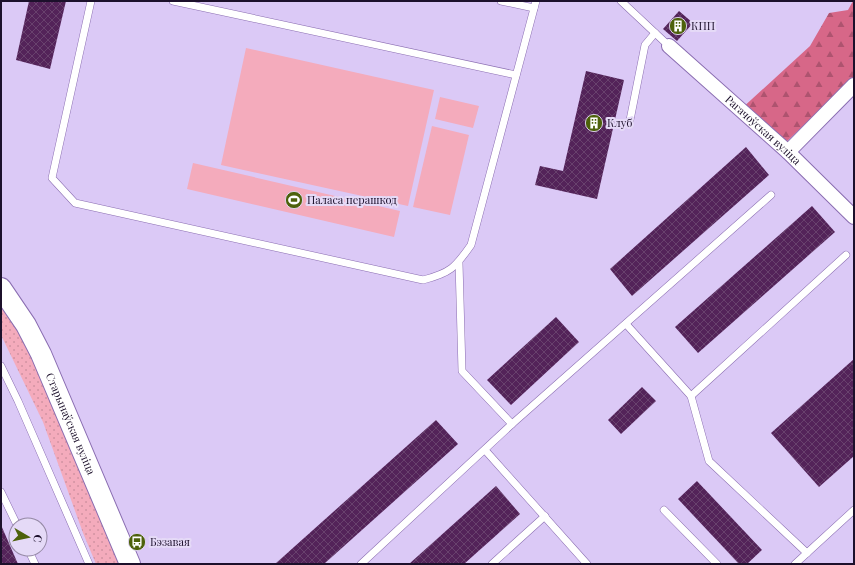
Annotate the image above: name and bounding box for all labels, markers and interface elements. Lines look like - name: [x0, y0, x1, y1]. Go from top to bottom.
- building icon: КПП: [668, 16, 688, 36]
- place label: КПП: [691, 18, 715, 33]
- street label: Рагачоўская вуліца: [722, 92, 805, 168]
- building icon: Клуб: [584, 113, 604, 133]
- place label: Клуб: [607, 115, 632, 130]
- sports icon: Паласа перашкод: [284, 190, 304, 210]
- place label: Паласа перашкод: [307, 192, 397, 207]
- street label: Старынаўская вуліца: [43, 370, 99, 477]
- north arrow: [8, 517, 48, 557]
- bus stop icon: Бэзавая: [127, 532, 147, 552]
- text: С: [30, 534, 46, 544]
- place label: Бэзавая: [150, 534, 190, 549]

